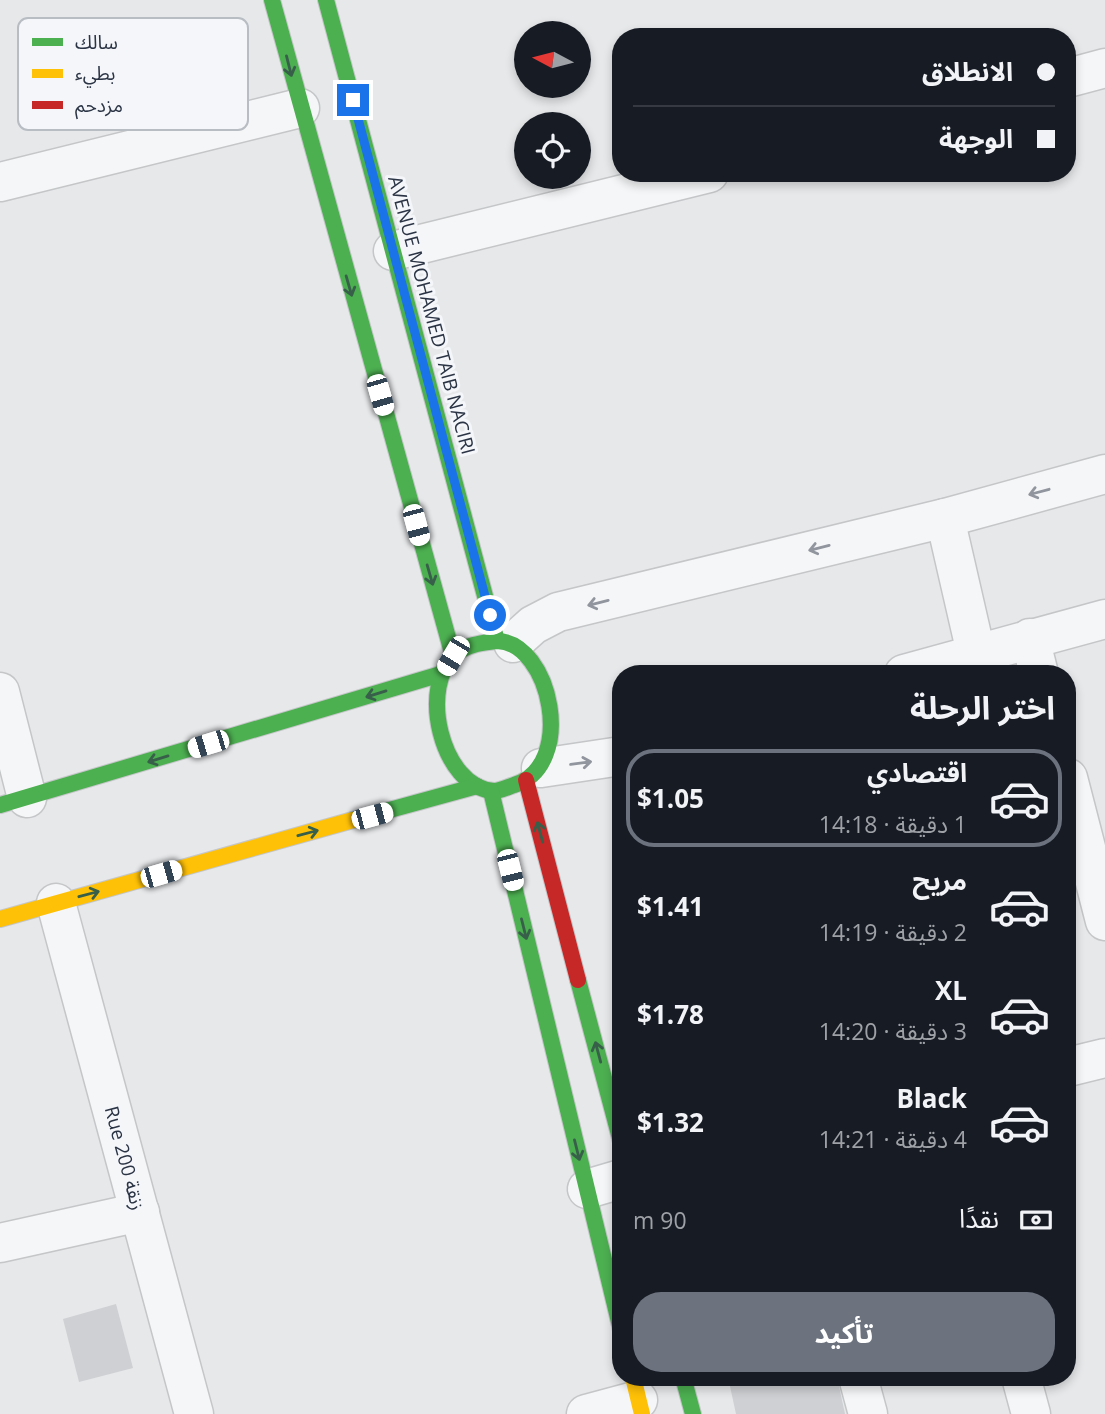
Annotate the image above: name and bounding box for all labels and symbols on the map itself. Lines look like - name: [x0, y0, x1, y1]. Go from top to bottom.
- legend: [18, 18, 248, 130]
- north arrow: [514, 21, 592, 98]
- text: سالك: [75, 29, 118, 55]
- one-way arrow: [283, 54, 296, 77]
- text: بطيء: [75, 60, 115, 88]
- route end: [337, 84, 369, 116]
- text: مزدحم: [75, 92, 123, 120]
- street label: AVENUE MOHAMED TAIB NACIRI: [382, 173, 482, 457]
- one-way arrow: [344, 274, 357, 296]
- car: [365, 372, 396, 418]
- one-way arrow: [1028, 486, 1051, 499]
- car: [401, 502, 432, 548]
- one-way arrow: [808, 542, 831, 556]
- one-way arrow: [425, 564, 438, 586]
- one-way arrow: [587, 597, 610, 610]
- route start: [474, 599, 506, 631]
- car: [434, 633, 473, 679]
- one-way arrow: [365, 688, 387, 701]
- car: [185, 728, 232, 760]
- one-way arrow: [147, 753, 169, 766]
- one-way arrow: [570, 756, 592, 769]
- car: [349, 800, 396, 832]
- one-way arrow: [533, 821, 546, 844]
- one-way arrow: [297, 826, 319, 839]
- car: [495, 847, 526, 893]
- car: [138, 858, 185, 890]
- one-way arrow: [78, 886, 100, 899]
- one-way arrow: [518, 917, 531, 940]
- one-way arrow: [591, 1041, 604, 1064]
- street label: Rue 200 زنقة: [99, 1103, 151, 1213]
- one-way arrow: [571, 1138, 585, 1161]

